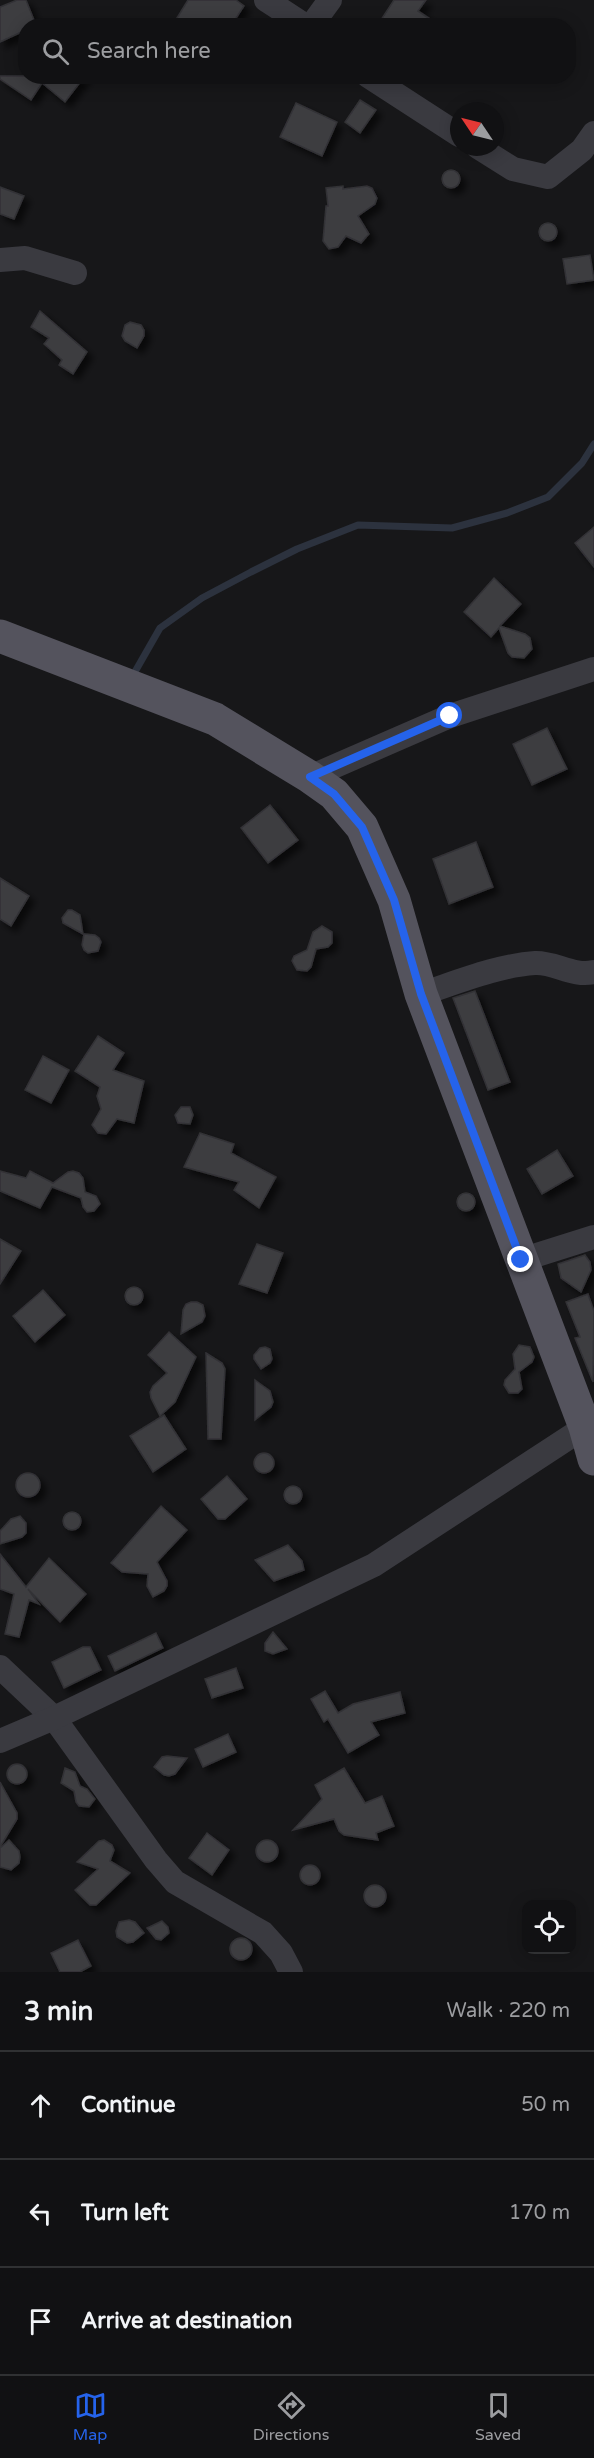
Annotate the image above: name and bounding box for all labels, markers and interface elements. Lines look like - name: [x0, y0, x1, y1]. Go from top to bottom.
- search box: [18, 18, 576, 84]
- icon: search: [39, 35, 72, 68]
- text: Search here: [87, 38, 211, 64]
- north arrow: [450, 102, 504, 156]
- route start: [436, 702, 462, 728]
- route end: [507, 1246, 533, 1272]
- map controls: [522, 1900, 576, 1954]
- button: locate: [522, 1900, 576, 1954]
- text: 3 min: [24, 1996, 93, 2027]
- text: Walk · 220 m: [447, 1999, 570, 2023]
- icon: ahead: [24, 2089, 57, 2122]
- text: Continue: [81, 2092, 176, 2118]
- text: 50 m: [521, 2093, 570, 2117]
- icon: left: [24, 2197, 57, 2230]
- text: Turn left: [81, 2200, 169, 2226]
- text: 170 m: [509, 2201, 570, 2225]
- icon: arrive: [24, 2305, 57, 2338]
- text: Arrive at destination: [81, 2308, 292, 2334]
- tab: Map: [73, 2389, 107, 2445]
- tab: Directions: [253, 2389, 329, 2445]
- tab: Saved: [475, 2389, 521, 2445]

